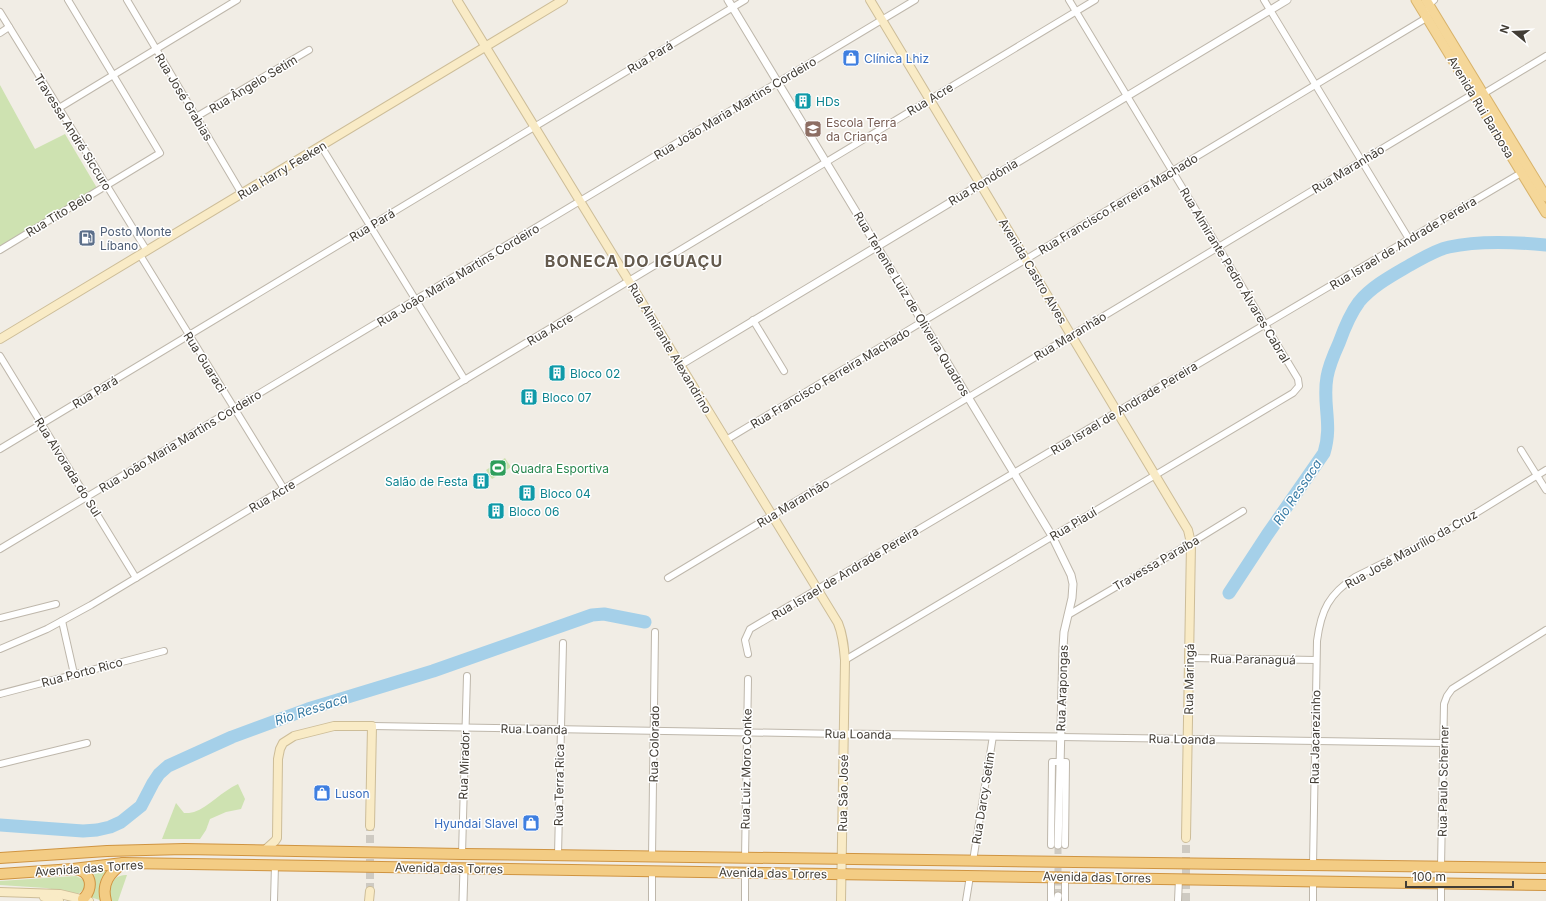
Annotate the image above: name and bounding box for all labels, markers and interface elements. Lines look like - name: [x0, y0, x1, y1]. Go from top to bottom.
- north arrow: [1494, 12, 1534, 52]
- text: N: [1497, 23, 1512, 35]
- street label: Rua Pará: [624, 38, 676, 76]
- shop icon: Clínica Lhiz: [841, 48, 861, 68]
- street label: Rua José Grabias: [152, 51, 216, 143]
- place label: Clínica Lhiz: [864, 51, 929, 66]
- street label: Rua Ângelo Setim: [206, 52, 300, 116]
- street label: Rua João Maria Martins Cordeiro: [651, 53, 819, 163]
- street label: Avenida Rui Barbosa: [1445, 53, 1517, 161]
- street label: Travessa André Siccuro: [31, 71, 115, 193]
- street label: Rua Acre: [904, 79, 956, 119]
- building icon: HDs: [793, 91, 813, 111]
- place label: HDs: [816, 94, 840, 109]
- place label: Escola Terra da Criança: [826, 115, 896, 144]
- school or university icon: Escola Terra da Criança: [803, 119, 823, 139]
- street label: Rua Harry Feeken: [235, 138, 329, 202]
- street label: Rua Maranhão: [1309, 141, 1387, 197]
- street label: Rua Francisco Ferreira Machado: [1035, 150, 1201, 258]
- street label: Rua Rondônia: [946, 155, 1020, 209]
- street label: Rua Almirante Pedro Álvares Cabral: [1177, 185, 1293, 365]
- street label: Rua Tito Belo: [23, 188, 95, 240]
- street label: Rua Israel de Andrade Pereira: [1327, 193, 1479, 293]
- street label: Rua Pará: [346, 206, 398, 244]
- street label: Rua Tenente Luiz de Oliveira Quadros: [851, 209, 973, 399]
- street label: Avenida Castro Alves: [996, 216, 1070, 326]
- street label: Rua João Maria Martins Cordeiro: [374, 220, 542, 330]
- place label: Posto Monte Líbano: [100, 224, 171, 253]
- fuel station icon: Posto Monte Líbano: [77, 228, 97, 248]
- district label: BONECA DO IGUAÇU: [545, 251, 723, 271]
- street label: Rua Almirante Alexandrino: [625, 280, 715, 416]
- street label: Rua Maranhão: [1031, 308, 1109, 364]
- street label: Rua Acre: [524, 309, 576, 349]
- street label: Rua Francisco Ferreira Machado: [747, 324, 913, 432]
- street label: Rua Guaraci: [180, 329, 230, 395]
- street label: Rua Israel de Andrade Pereira: [1048, 358, 1200, 458]
- building icon: Bloco 02: [547, 363, 567, 383]
- place label: Bloco 02: [570, 366, 620, 381]
- street label: Rua Pará: [69, 373, 121, 411]
- street label: Rua João Maria Martins Cordeiro: [96, 386, 264, 496]
- building icon: Bloco 07: [519, 387, 539, 407]
- place label: Bloco 07: [542, 390, 592, 405]
- street label: Rua Alvorada do Sul: [31, 415, 105, 519]
- water label: Rio Ressaca: [1269, 456, 1325, 528]
- sports icon: Quadra Esportiva: [488, 458, 508, 478]
- place label: Quadra Esportiva: [511, 461, 609, 476]
- building icon: Salão de Festa: [471, 471, 491, 491]
- place label: Salão de Festa: [385, 474, 468, 489]
- street label: Rua Maranhão: [754, 475, 832, 531]
- street label: Rua Acre: [246, 476, 298, 516]
- building icon: Bloco 04: [517, 483, 537, 503]
- place label: Bloco 04: [540, 486, 591, 501]
- building icon: Bloco 06: [486, 501, 506, 521]
- place label: Bloco 06: [509, 504, 559, 519]
- street label: Rua Piauí: [1047, 504, 1099, 544]
- street label: Rua José Maurílio da Cruz: [1342, 506, 1480, 592]
- street label: Rua Israel de Andrade Pereira: [769, 523, 921, 623]
- street label: Travessa Paraíba: [1110, 532, 1202, 594]
- street label: Rua Maringá: [1181, 643, 1197, 715]
- street label: Rua Arapongas: [1053, 644, 1071, 732]
- street label: Rua Paranaguá: [1210, 651, 1296, 667]
- street label: Rua Porto Rico: [40, 654, 124, 690]
- water label: Rio Ressaca: [273, 690, 350, 728]
- street label: Rua Jacarezinho: [1307, 690, 1323, 784]
- street label: Rua Colorado: [646, 705, 662, 783]
- street label: Rua Luiz Moro Conke: [737, 708, 755, 830]
- street label: Rua Loanda: [500, 721, 568, 737]
- street label: Rua Paulo Scherner: [1435, 724, 1451, 837]
- street label: Rua Loanda: [824, 726, 892, 742]
- street label: Rua Mirador: [455, 730, 473, 800]
- street label: Rua Loanda: [1148, 731, 1216, 747]
- street label: Rua Terra Rica: [551, 744, 567, 826]
- street label: Rua Darcy Setim: [968, 751, 998, 845]
- street label: Rua São José: [835, 754, 851, 832]
- shop icon: Luson: [312, 783, 332, 803]
- place label: Luson: [335, 786, 370, 801]
- shop icon: Hyundai Slavel: [521, 813, 541, 833]
- place label: Hyundai Slavel: [434, 816, 518, 831]
- street label: Avenida das Torres: [34, 857, 144, 879]
- street label: Avenida das Torres: [395, 860, 503, 876]
- scale bar: [1406, 863, 1513, 889]
- street label: Avenida das Torres: [719, 865, 827, 881]
- street label: Avenida das Torres: [1043, 869, 1151, 885]
- text: 100 m: [1412, 869, 1446, 884]

